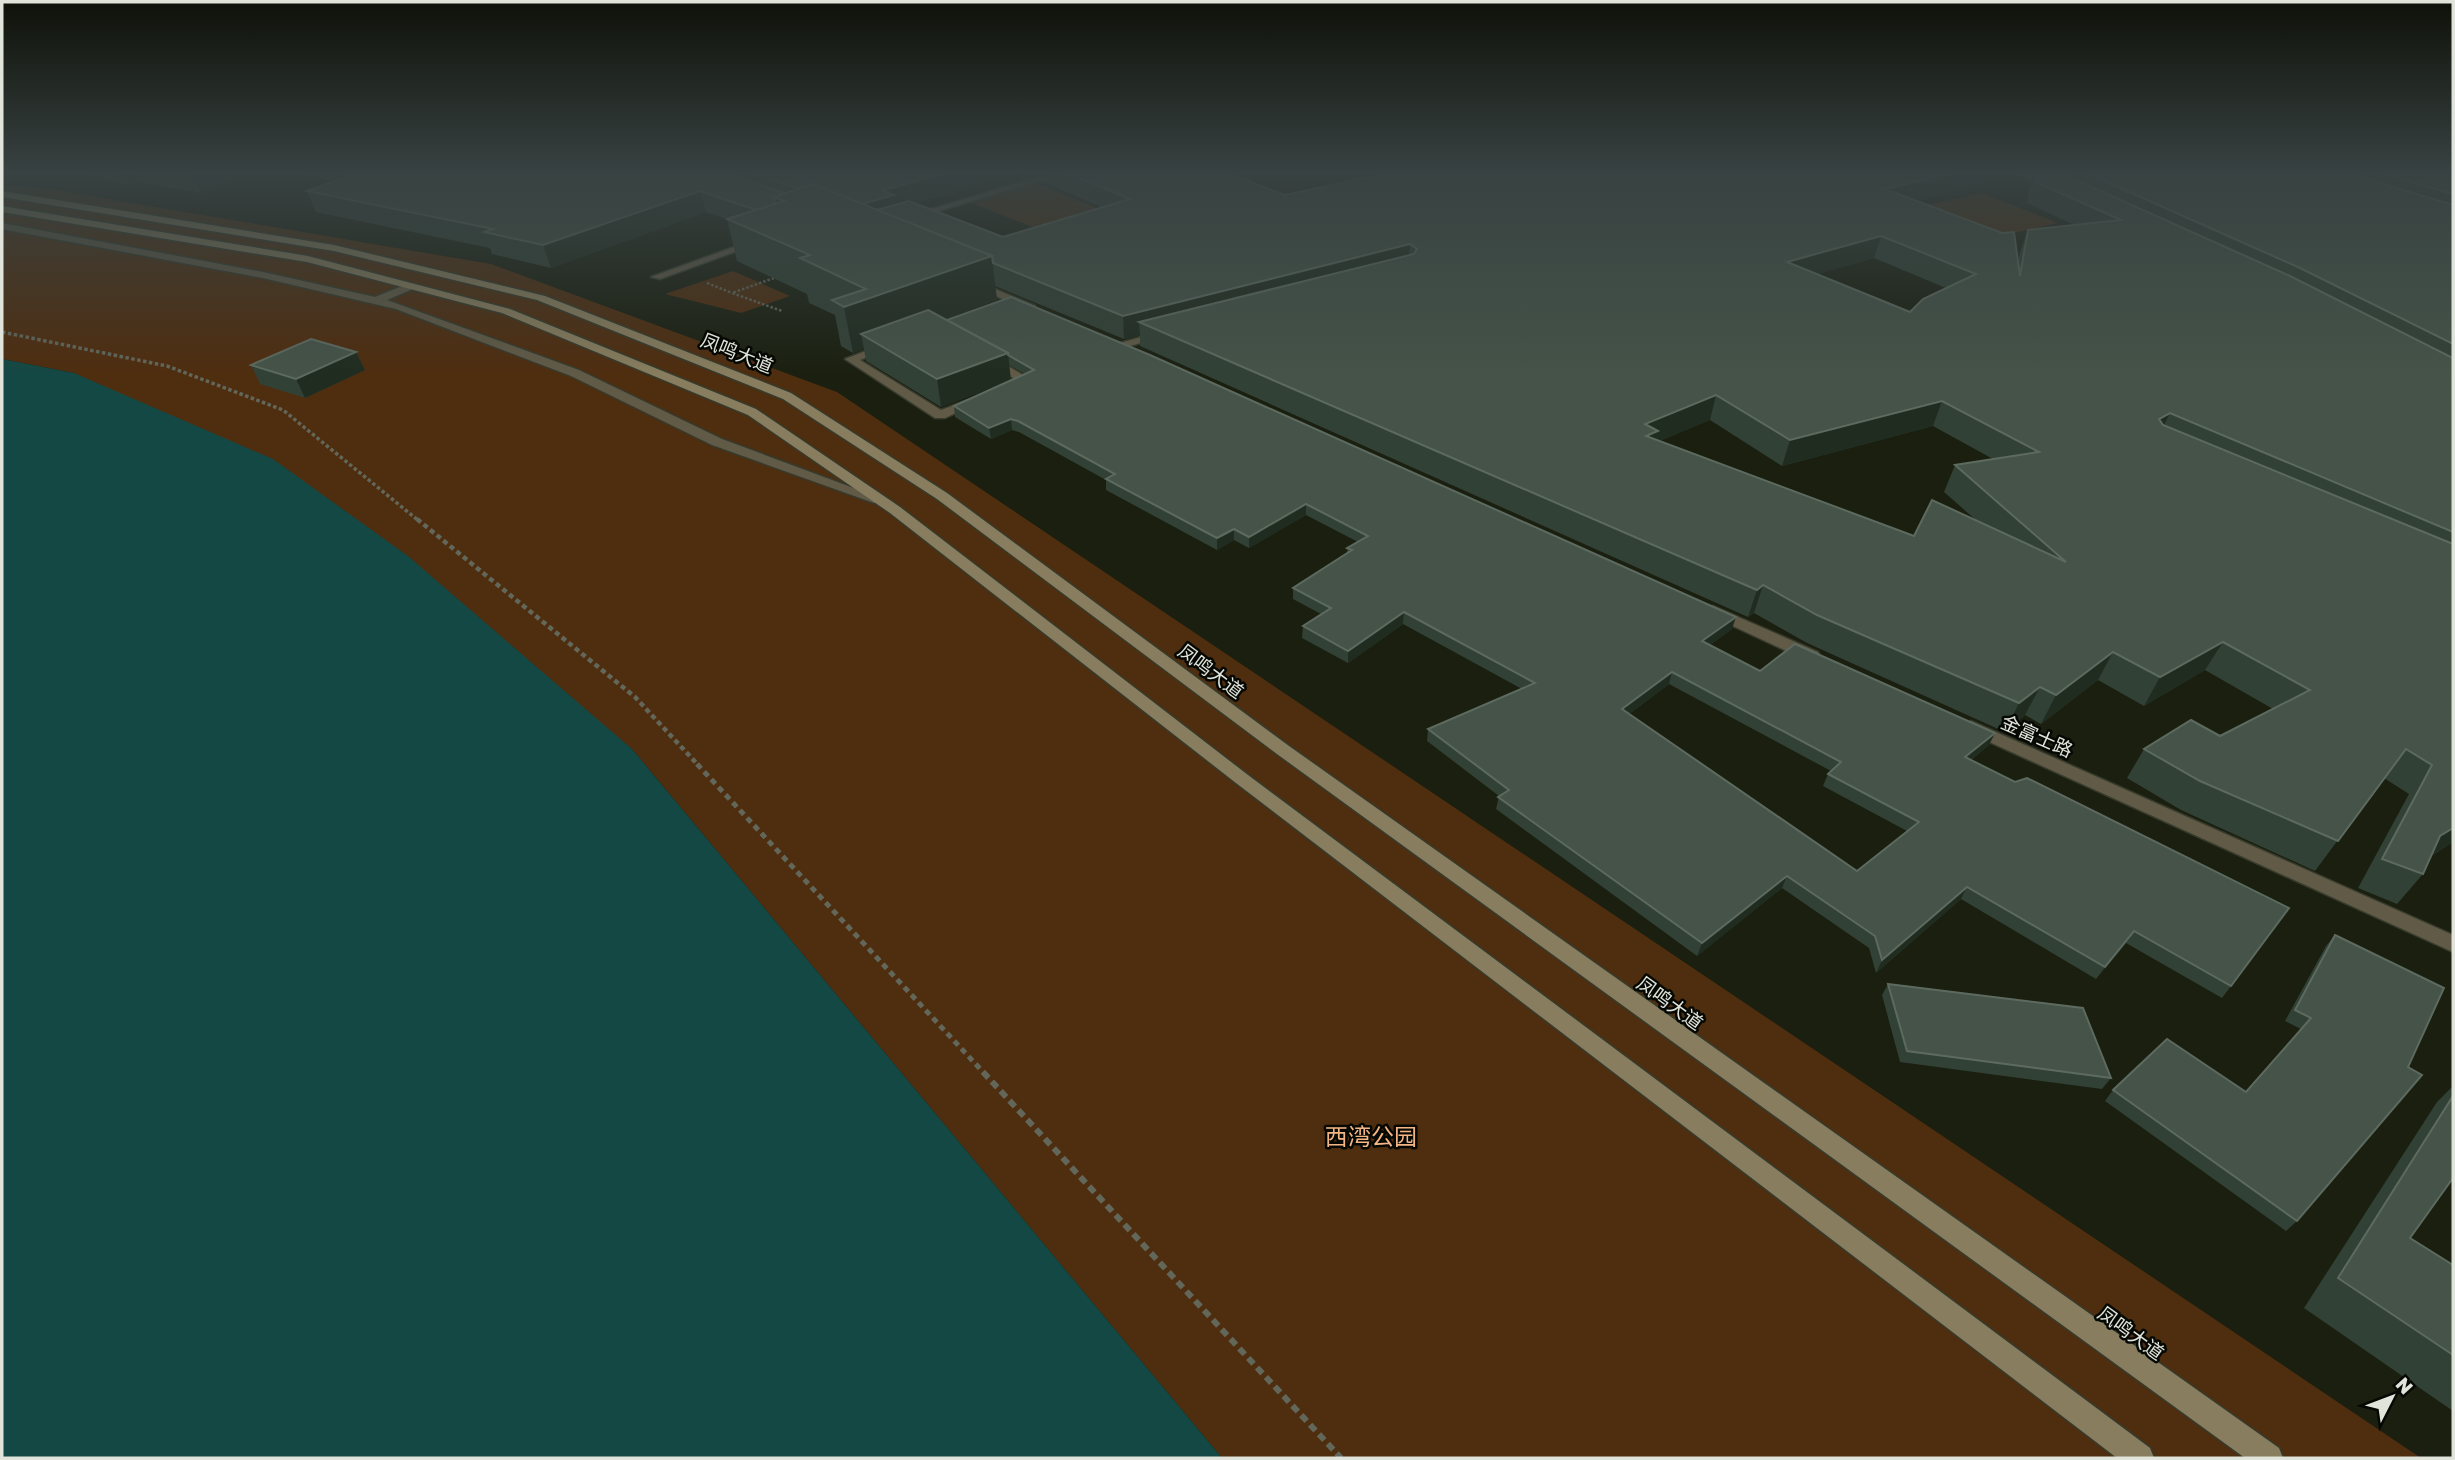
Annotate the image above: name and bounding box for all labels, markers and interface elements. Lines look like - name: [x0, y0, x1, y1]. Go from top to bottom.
- street label: 凤鸣大道: [698, 328, 777, 377]
- street label: 凤鸣大道: [1174, 639, 1249, 703]
- street label: 金富士路: [1998, 710, 2077, 762]
- street label: 凤鸣大道: [1633, 971, 1708, 1034]
- park label: 西湾公园: [1325, 1122, 1417, 1150]
- street label: 凤鸣大道: [2094, 1301, 2169, 1364]
- north arrow: [2357, 1362, 2427, 1432]
- text: N: [2392, 1372, 2418, 1398]

